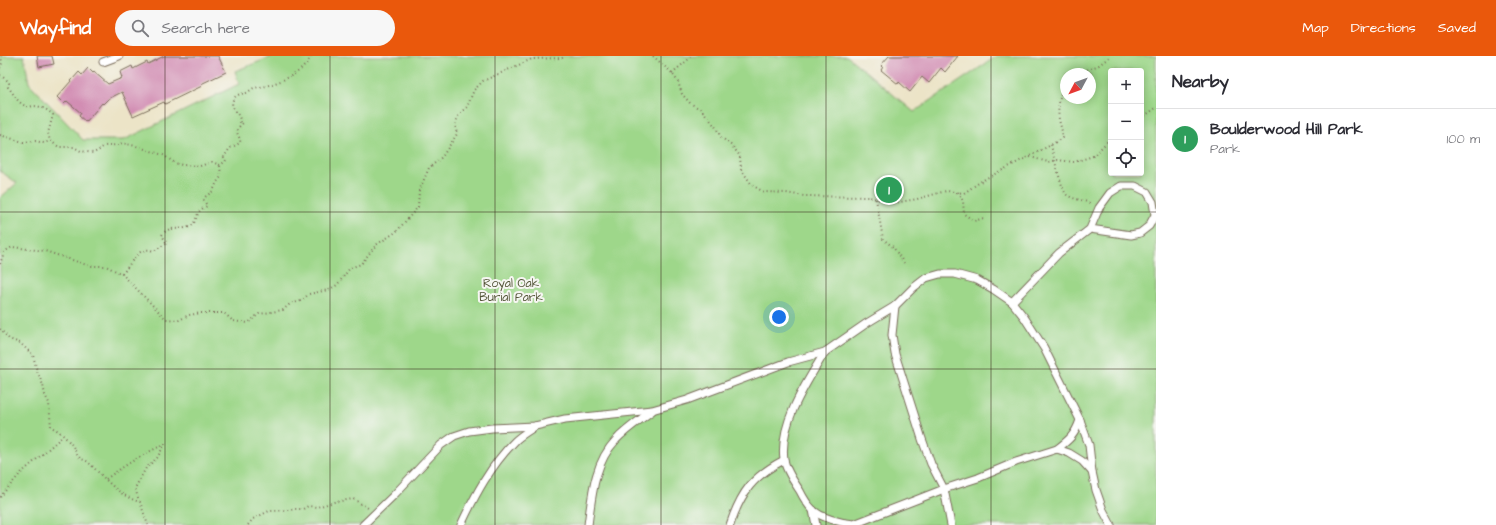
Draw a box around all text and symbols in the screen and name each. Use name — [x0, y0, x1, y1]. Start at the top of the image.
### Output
search box — [115, 10, 395, 46]
text: Wayfind — [20, 15, 91, 42]
icon: search — [129, 17, 151, 39]
text: Search here — [161, 18, 250, 39]
text: Map — [1302, 18, 1329, 38]
text: Directions — [1351, 18, 1416, 38]
text: Saved — [1438, 18, 1476, 38]
north arrow — [1060, 68, 1096, 104]
map controls — [1108, 68, 1144, 176]
button: + — [1108, 68, 1144, 104]
text: Nearby — [1172, 70, 1229, 94]
button: − — [1108, 104, 1144, 140]
text: Boulderwood Hill Park — [1210, 119, 1363, 140]
text: 1 — [1184, 130, 1186, 148]
text: 100 m — [1447, 130, 1480, 148]
button: locate — [1108, 140, 1144, 176]
text: Park — [1210, 140, 1240, 158]
pin: 1 — [876, 175, 902, 205]
park label: Royal Oak Burial Park — [479, 275, 543, 306]
your location — [769, 307, 789, 327]

